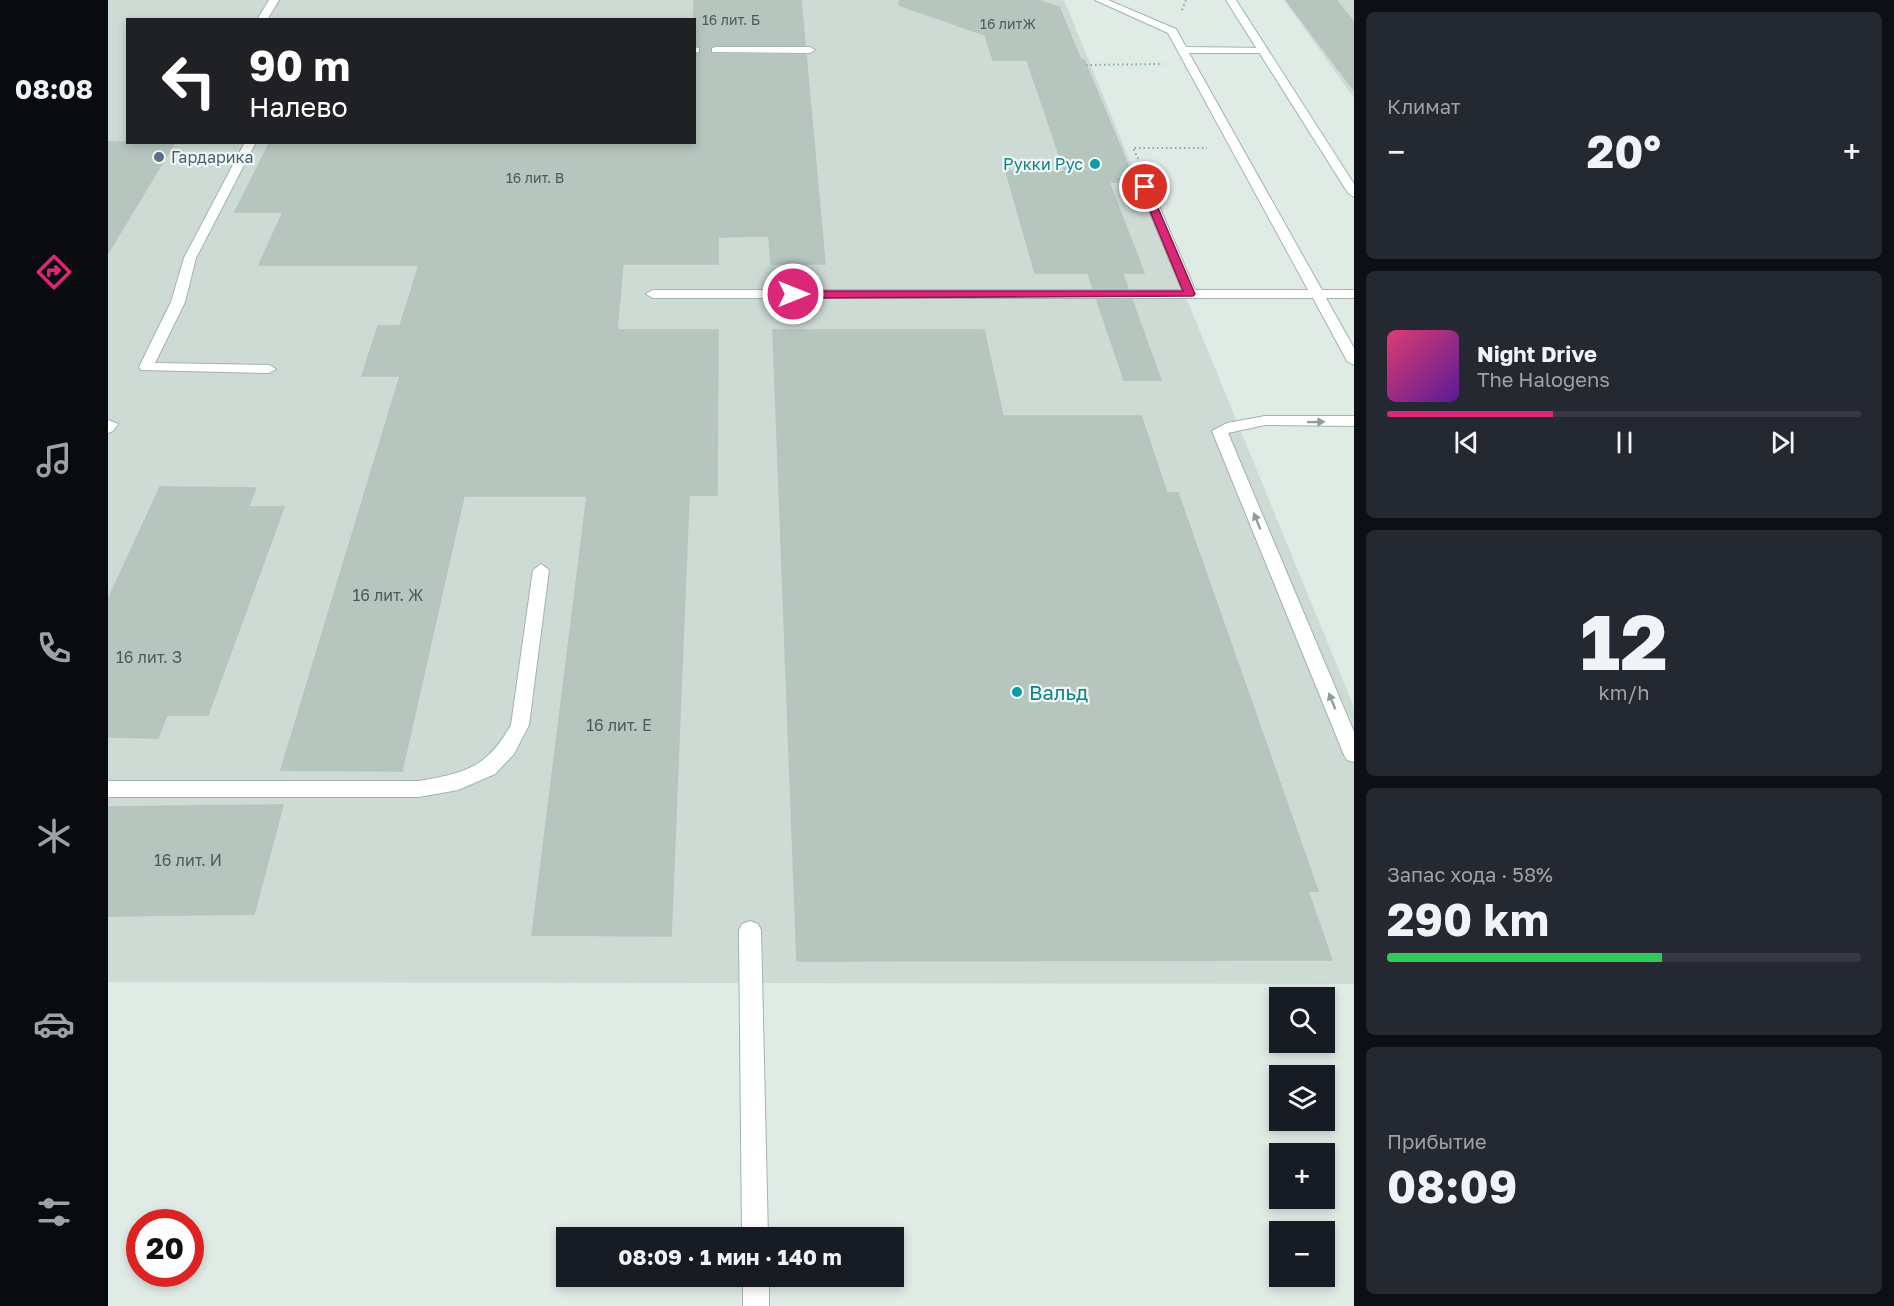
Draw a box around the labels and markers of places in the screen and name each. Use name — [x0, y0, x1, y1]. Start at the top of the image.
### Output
place label: Гардарика — [171, 147, 254, 167]
marker: Гардарика — [152, 150, 166, 164]
place label: Рукки Рус — [1003, 154, 1083, 174]
marker: Рукки Рус — [1088, 157, 1102, 171]
pin — [1119, 161, 1170, 212]
place label: Вальд — [1029, 680, 1088, 704]
marker: Вальд — [1010, 685, 1024, 699]

